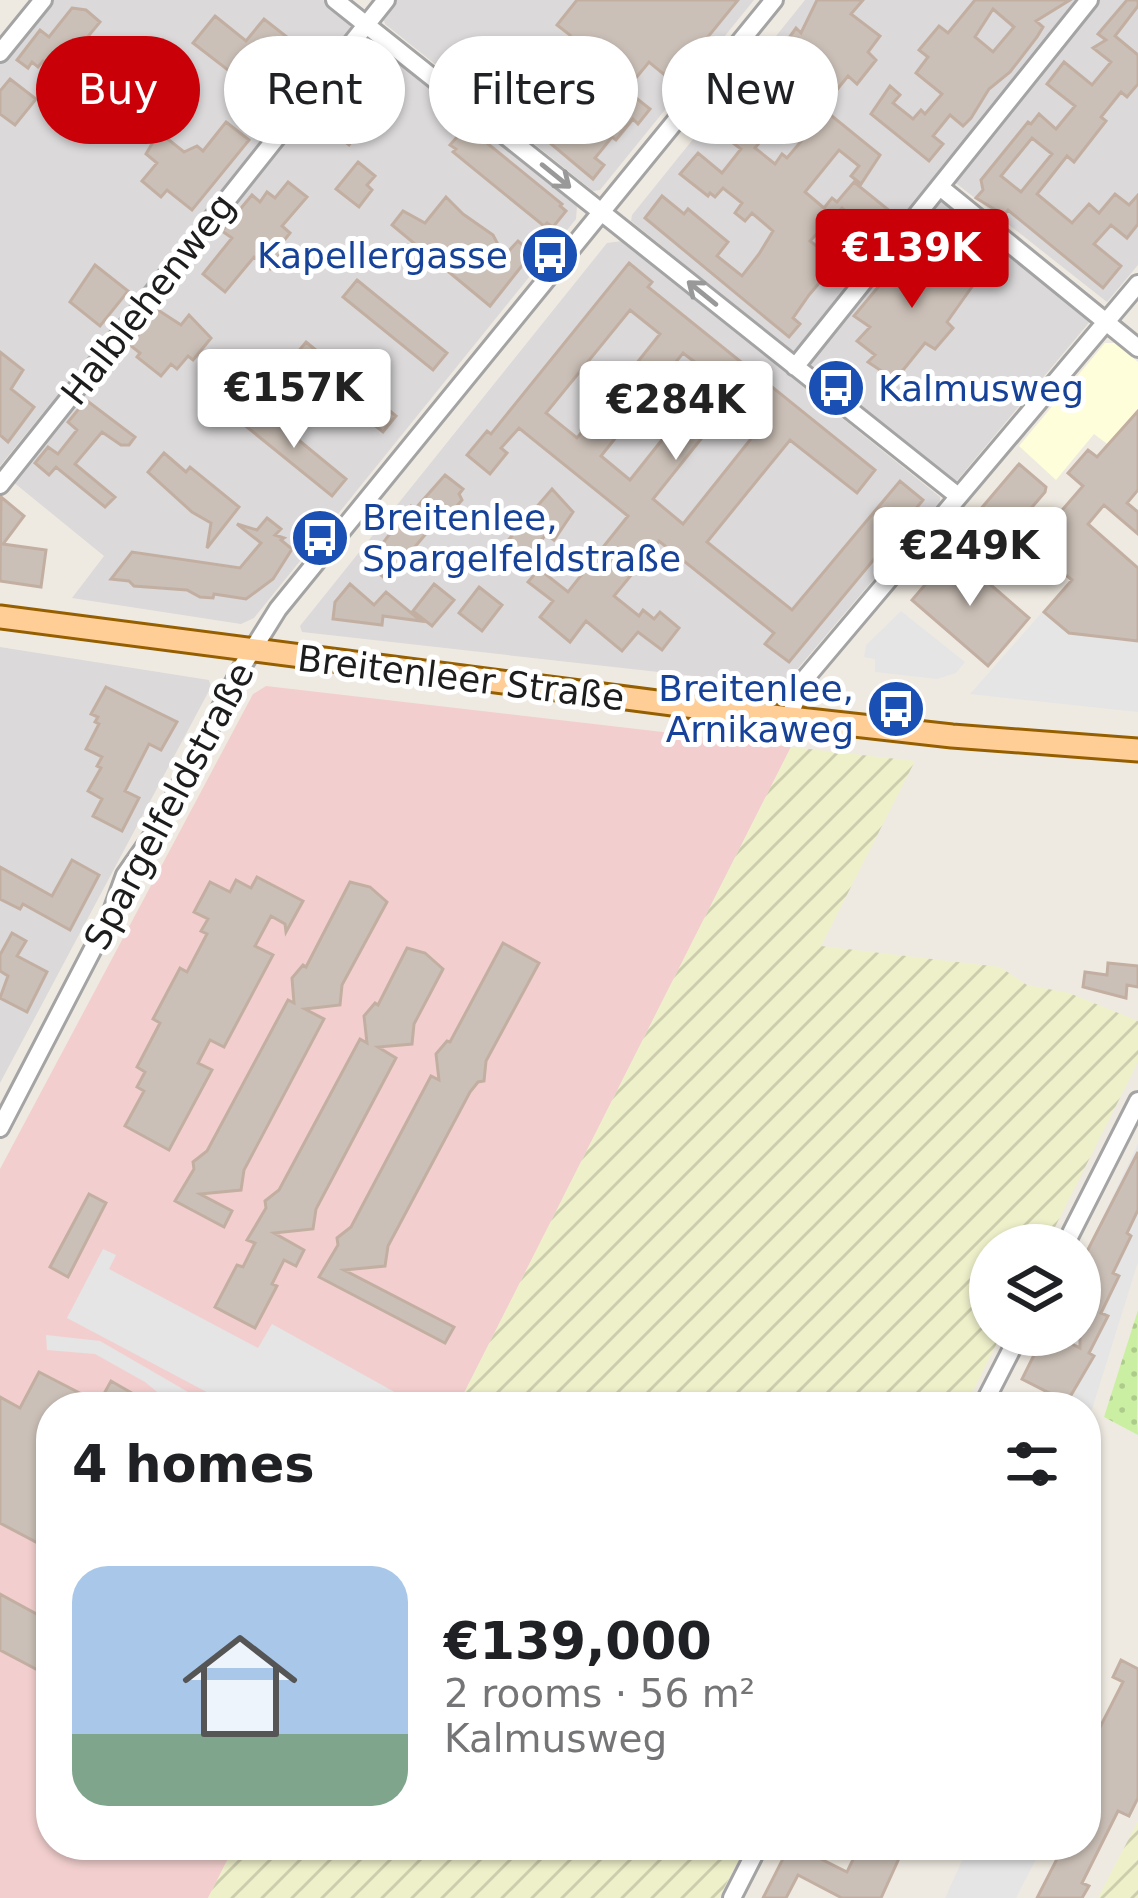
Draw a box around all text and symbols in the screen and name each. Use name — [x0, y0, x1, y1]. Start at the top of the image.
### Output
chip: Buy — [36, 36, 200, 144]
chip: Rent — [224, 36, 405, 144]
chip: Filters — [429, 36, 638, 144]
chip: New — [662, 36, 838, 144]
one-way arrow — [540, 162, 572, 189]
street label: Halblehenweg — [53, 185, 243, 413]
pin: €139K — [828, 209, 996, 311]
bus stop icon: Kapellergasse — [519, 224, 581, 286]
text: €139K — [843, 225, 981, 270]
place label: Kapellergasse — [257, 235, 508, 276]
one-way arrow — [686, 280, 718, 307]
pin: €157K — [210, 349, 378, 451]
bus stop icon: Kalmusweg — [805, 357, 867, 419]
pin: €284K — [592, 361, 760, 463]
text: €157K — [225, 365, 363, 410]
place label: Kalmusweg — [878, 368, 1084, 409]
text: €284K — [607, 377, 745, 422]
place label: Breitenlee, Spargelfeldstraße — [362, 497, 681, 579]
bus stop icon: Breitenlee, Spargelfeldstraße — [289, 507, 351, 569]
pin: €249K — [886, 507, 1054, 609]
text: €249K — [901, 523, 1039, 568]
street label: Breitenleer Straße — [295, 638, 627, 718]
street label: Spargelfeldstraße — [76, 655, 262, 957]
place label: Breitenlee, Arnikaweg — [658, 668, 854, 750]
bus stop icon: Breitenlee, Arnikaweg — [865, 678, 927, 740]
map controls — [969, 1224, 1101, 1356]
button: layers — [969, 1224, 1101, 1356]
icon: filters — [999, 1431, 1065, 1497]
text: 4 homes — [72, 1435, 315, 1494]
text: €139,000 — [444, 1612, 712, 1671]
icon: home — [168, 1614, 312, 1758]
text: 2 rooms · 56 m² — [444, 1671, 755, 1716]
text: Kalmusweg — [444, 1716, 667, 1761]

